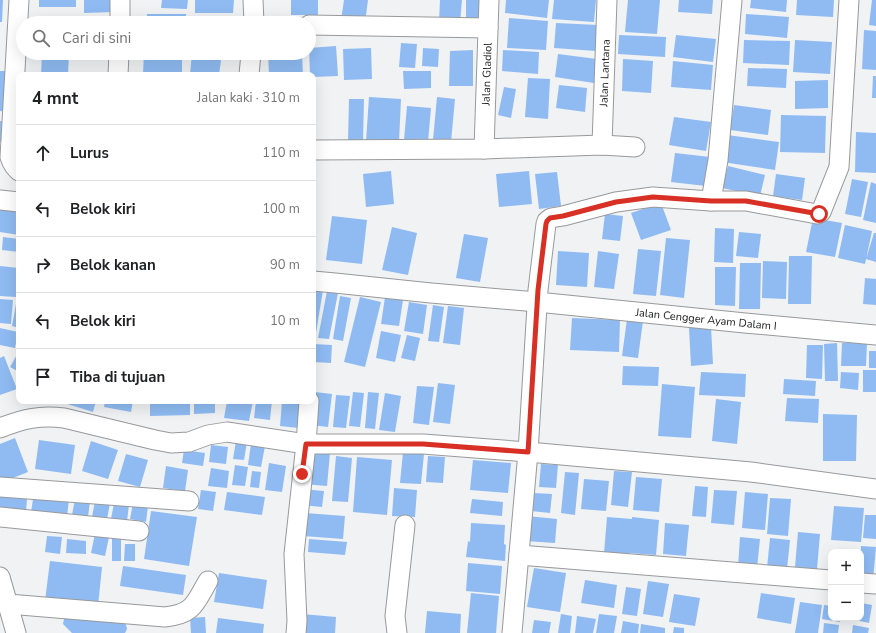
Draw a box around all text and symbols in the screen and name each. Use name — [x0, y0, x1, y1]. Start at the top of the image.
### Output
search box — [16, 16, 316, 60]
icon: search — [30, 27, 52, 49]
text: Cari di sini — [62, 28, 131, 48]
street label: Jalan Lantana — [596, 39, 614, 108]
street label: Jalan Gladiol — [478, 42, 496, 107]
text: 4 mnt — [32, 87, 78, 110]
text: Jalan kaki · 310 m — [197, 89, 300, 107]
icon: ahead — [32, 142, 54, 164]
text: Lurus — [70, 143, 109, 163]
text: 110 m — [262, 144, 300, 162]
icon: left — [32, 198, 54, 220]
text: Belok kiri — [70, 199, 135, 219]
text: 100 m — [262, 200, 300, 218]
route start — [810, 205, 828, 223]
icon: right — [32, 254, 54, 276]
text: Belok kanan — [70, 255, 156, 275]
text: 90 m — [270, 256, 300, 274]
street label: Jalan Cengger Ayam Dalam I — [634, 305, 777, 334]
icon: left — [32, 310, 54, 332]
text: Belok kiri — [70, 311, 135, 331]
text: 10 m — [270, 312, 300, 330]
icon: arrive — [32, 366, 54, 388]
text: Tiba di tujuan — [70, 367, 165, 387]
route end — [293, 465, 311, 483]
map controls — [828, 549, 864, 621]
button: + — [828, 549, 864, 585]
button: − — [828, 585, 864, 621]

